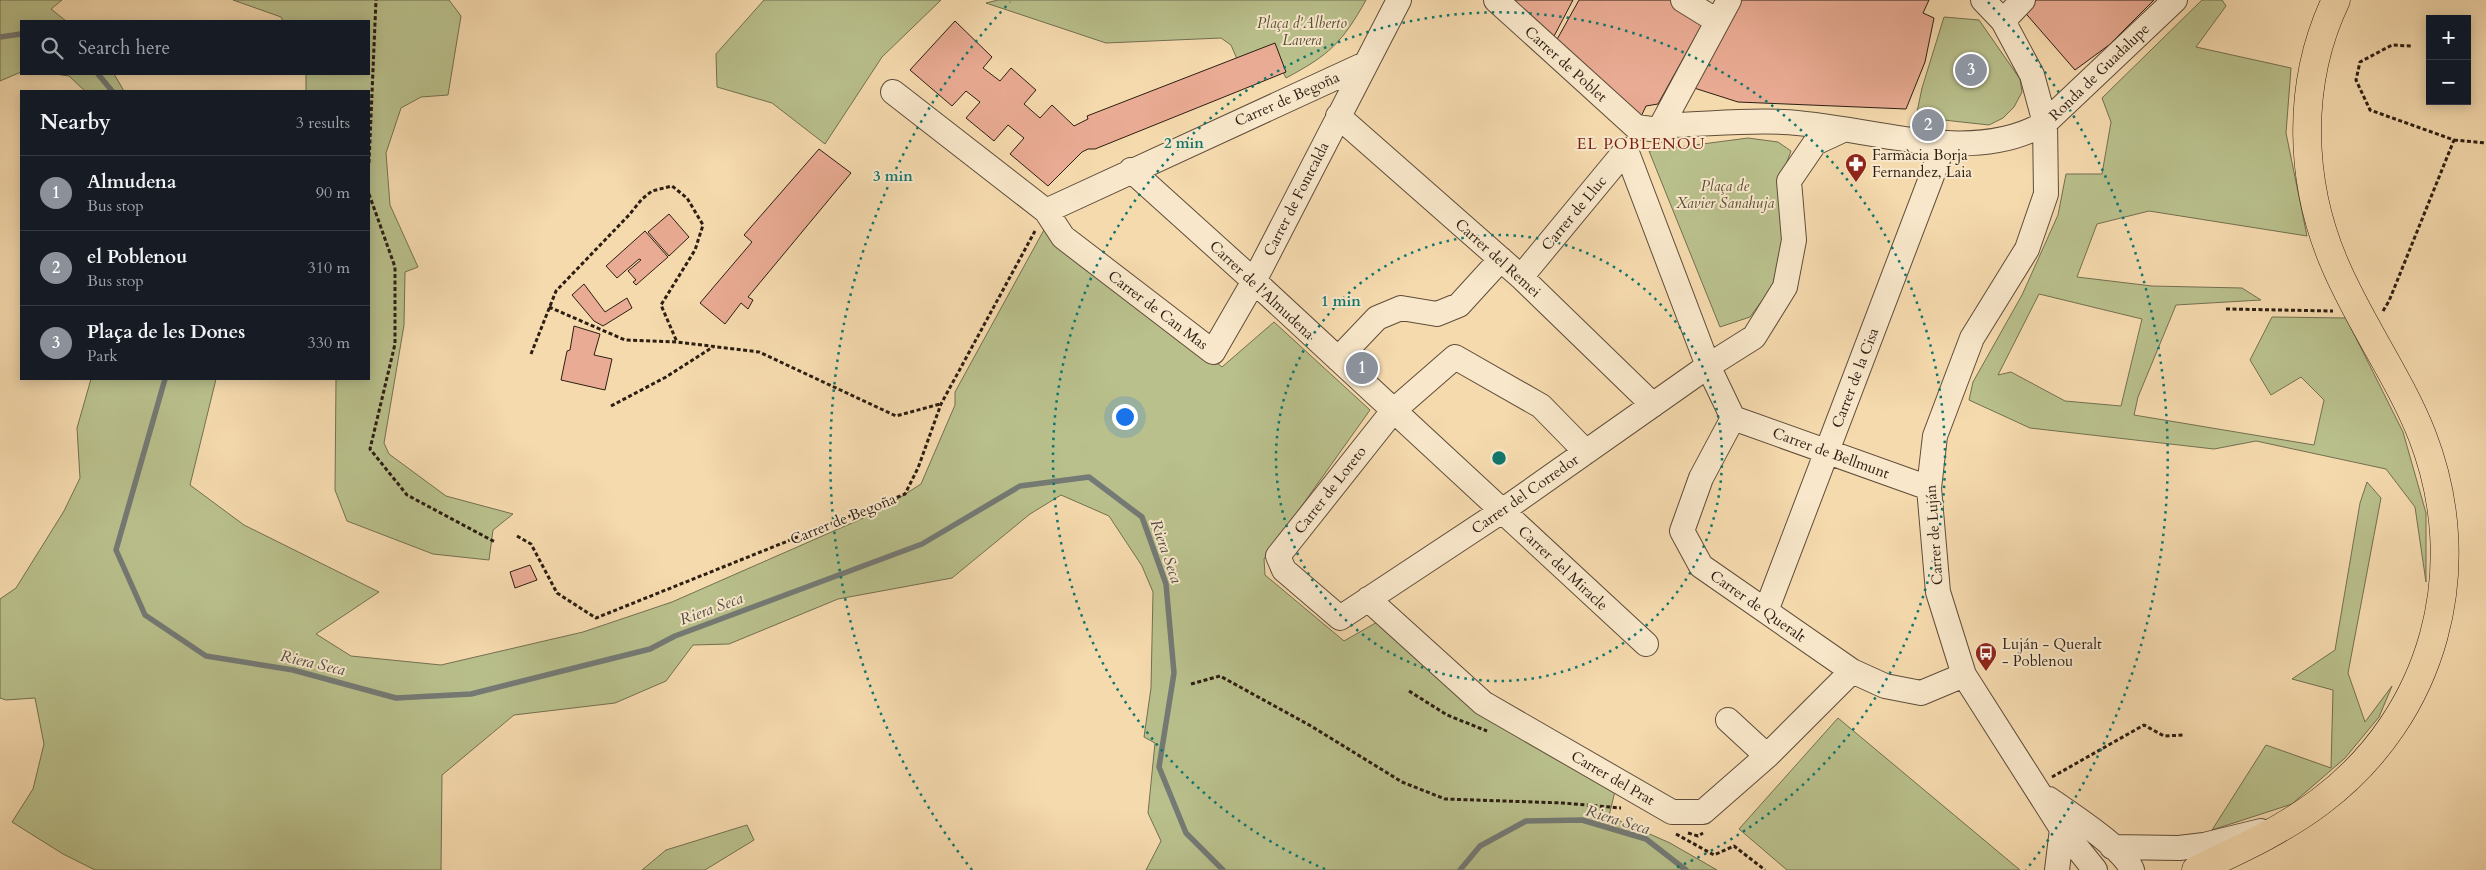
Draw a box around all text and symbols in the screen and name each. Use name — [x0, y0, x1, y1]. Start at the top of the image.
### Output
park label: Plaça d'Alberto Lavera — [1257, 13, 1347, 50]
map controls — [2426, 15, 2471, 105]
button: + — [2426, 15, 2471, 60]
street label: Ronda de Guadalupe — [2044, 19, 2154, 125]
search box — [20, 20, 370, 75]
street label: Carrer de Poblet — [1521, 22, 1612, 107]
icon: search — [38, 34, 66, 62]
text: Search here — [78, 35, 170, 61]
pin: 3 — [1955, 51, 1987, 89]
button: − — [2426, 60, 2471, 105]
street label: Carrer de Begoña — [1232, 67, 1343, 131]
pin: 2 — [1912, 106, 1944, 144]
text: Nearby — [40, 108, 111, 137]
text: 3 results — [296, 112, 350, 134]
text: 2 min — [1164, 133, 1204, 153]
district label: EL POBLENOU — [1576, 133, 1706, 155]
street label: Carrer de Fontcalda — [1259, 138, 1334, 259]
place label: Farmàcia Borja Fernandez, Laia — [1872, 145, 1972, 182]
pharmacy icon: Farmàcia Borja Fernandez, Laia — [1844, 152, 1868, 183]
text: 3 min — [873, 166, 913, 186]
text: Almudena — [87, 169, 176, 195]
street label: Carrer de Lluc — [1537, 171, 1611, 255]
park label: Plaça de Xavier Sanahuja — [1676, 176, 1774, 213]
text: 1 — [52, 182, 60, 204]
text: 90 m — [316, 182, 350, 204]
text: Bus stop — [87, 195, 144, 217]
street label: Carrer del Remei — [1451, 214, 1545, 302]
street label: Carrer de l'Almudena — [1205, 236, 1319, 344]
text: el Poblenou — [87, 244, 187, 270]
text: 2 — [52, 257, 60, 279]
text: 310 m — [308, 257, 350, 279]
street label: Carrer de Can Mas — [1104, 266, 1212, 354]
text: Bus stop — [87, 270, 144, 292]
text: 1 min — [1321, 291, 1361, 311]
text: Plaça de les Dones — [87, 319, 245, 345]
street label: Carrer de la Cisa — [1827, 325, 1883, 431]
text: 3 — [52, 332, 60, 354]
text: 330 m — [308, 332, 350, 354]
text: Park — [87, 345, 118, 367]
pin: 1 — [1346, 349, 1378, 387]
your location — [1112, 404, 1138, 430]
street label: Carrer de Bellmunt — [1770, 423, 1892, 483]
street label: Carrer de Loreto — [1289, 442, 1371, 538]
street label: Carrer del Corredor — [1467, 449, 1583, 539]
centre of rings — [1490, 449, 1508, 467]
street label: Carrer de Luján — [1920, 484, 1947, 586]
street label: Carrer de Begoña — [787, 488, 899, 549]
water label: Riera Seca — [1145, 517, 1187, 586]
street label: Carrer del Miracle — [1514, 521, 1612, 615]
street label: Carrer de Queralt — [1706, 566, 1810, 647]
water label: Riera Seca — [677, 587, 746, 631]
place label: Luján - Queralt - Poblenou — [2002, 634, 2102, 671]
bus stop icon: Luján - Queralt - Poblenou — [1974, 641, 1998, 672]
water label: Riera Seca — [278, 645, 347, 681]
street label: Carrer del Prat — [1568, 746, 1659, 810]
water label: Riera Seca — [1583, 800, 1652, 840]

